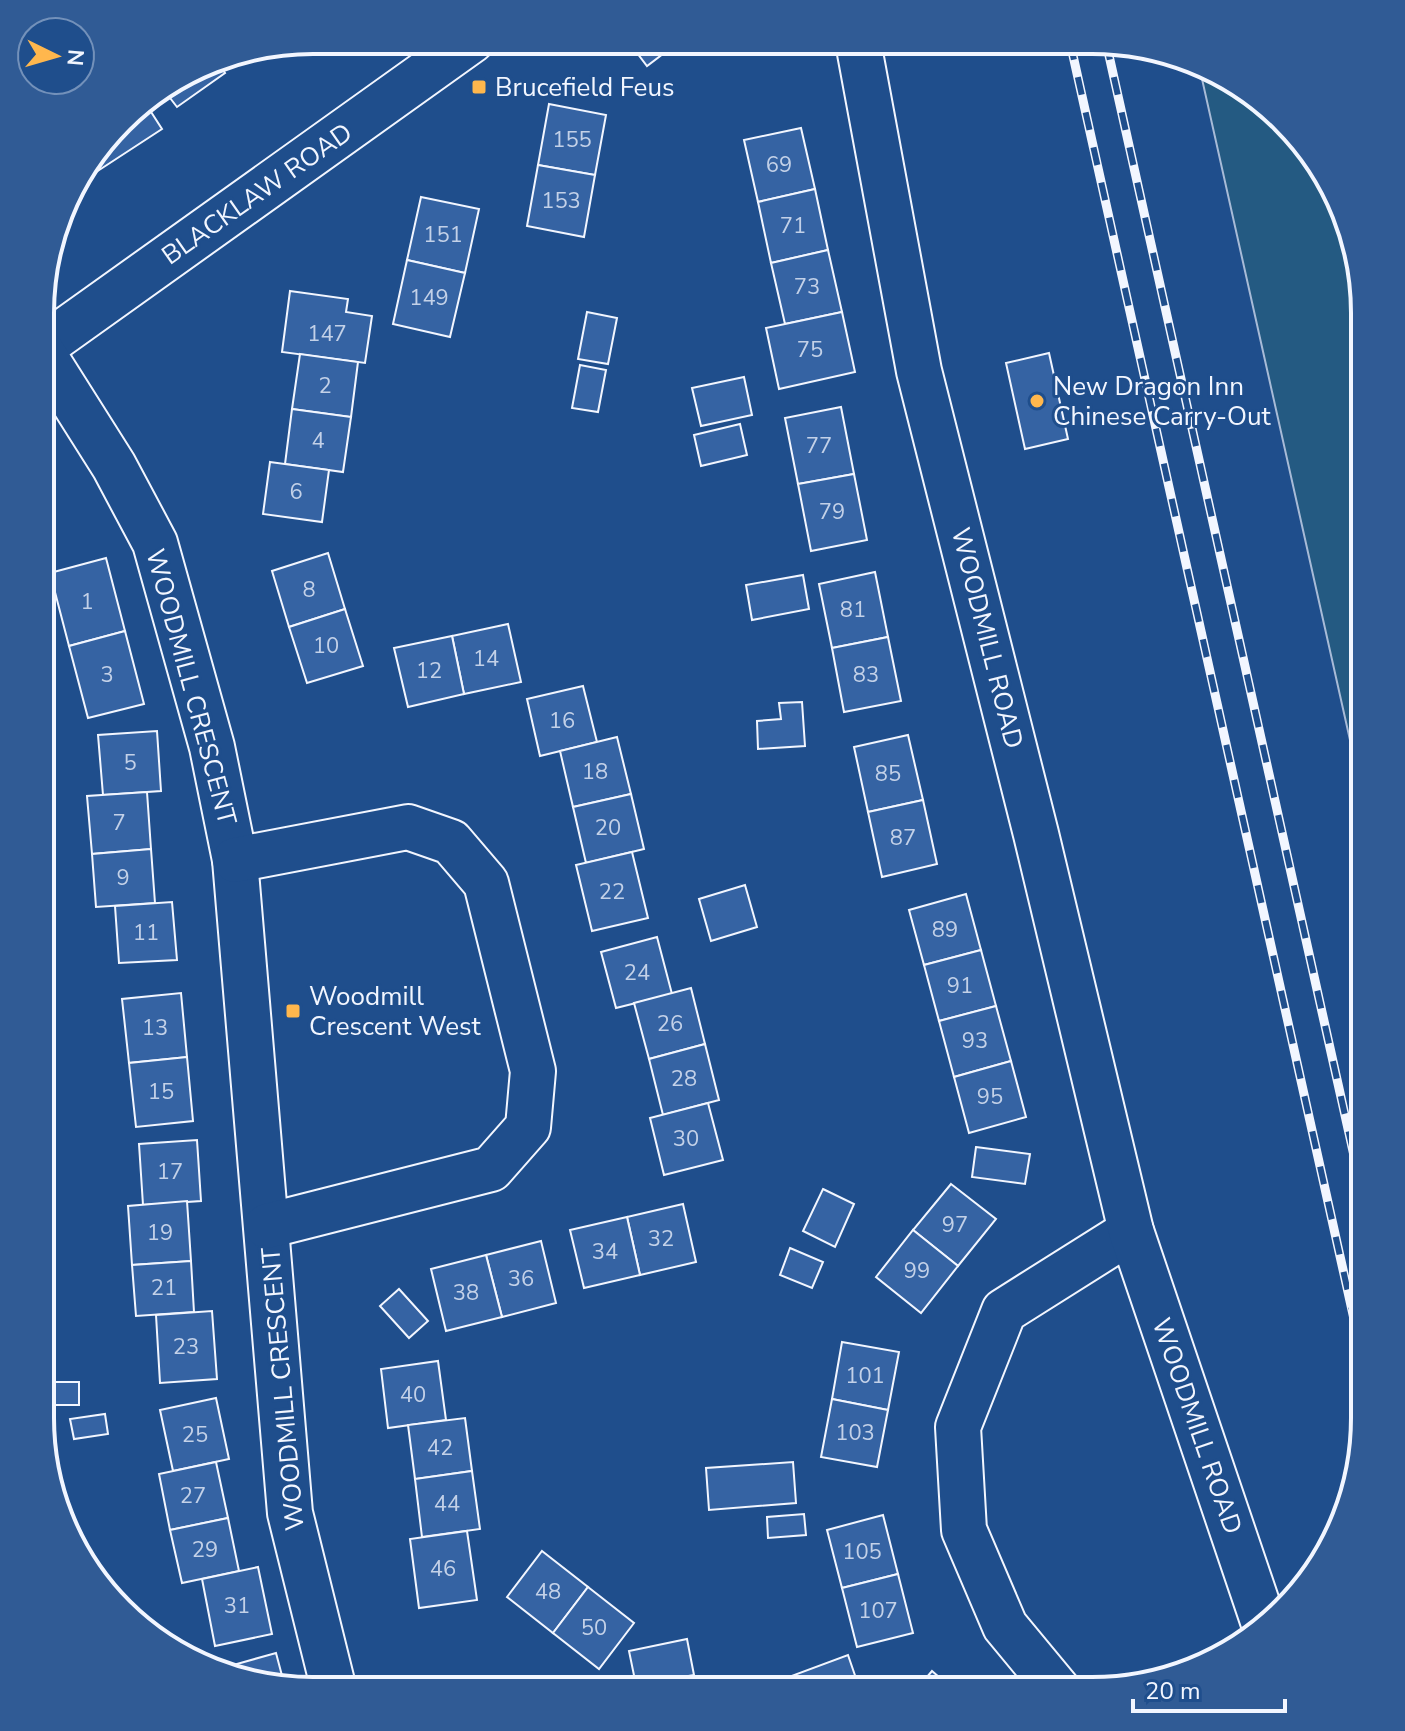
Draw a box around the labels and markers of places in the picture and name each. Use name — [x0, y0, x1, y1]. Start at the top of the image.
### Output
place label: Brucefield Feus — [495, 70, 675, 105]
marker: Brucefield Feus — [470, 78, 488, 96]
place label: New Dragon Inn Chinese Carry-Out — [1053, 369, 1272, 434]
marker: New Dragon Inn Chinese Carry-Out — [1028, 392, 1046, 410]
place label: Woodmill Crescent West — [309, 979, 481, 1044]
marker: Woodmill Crescent West — [284, 1002, 302, 1020]

